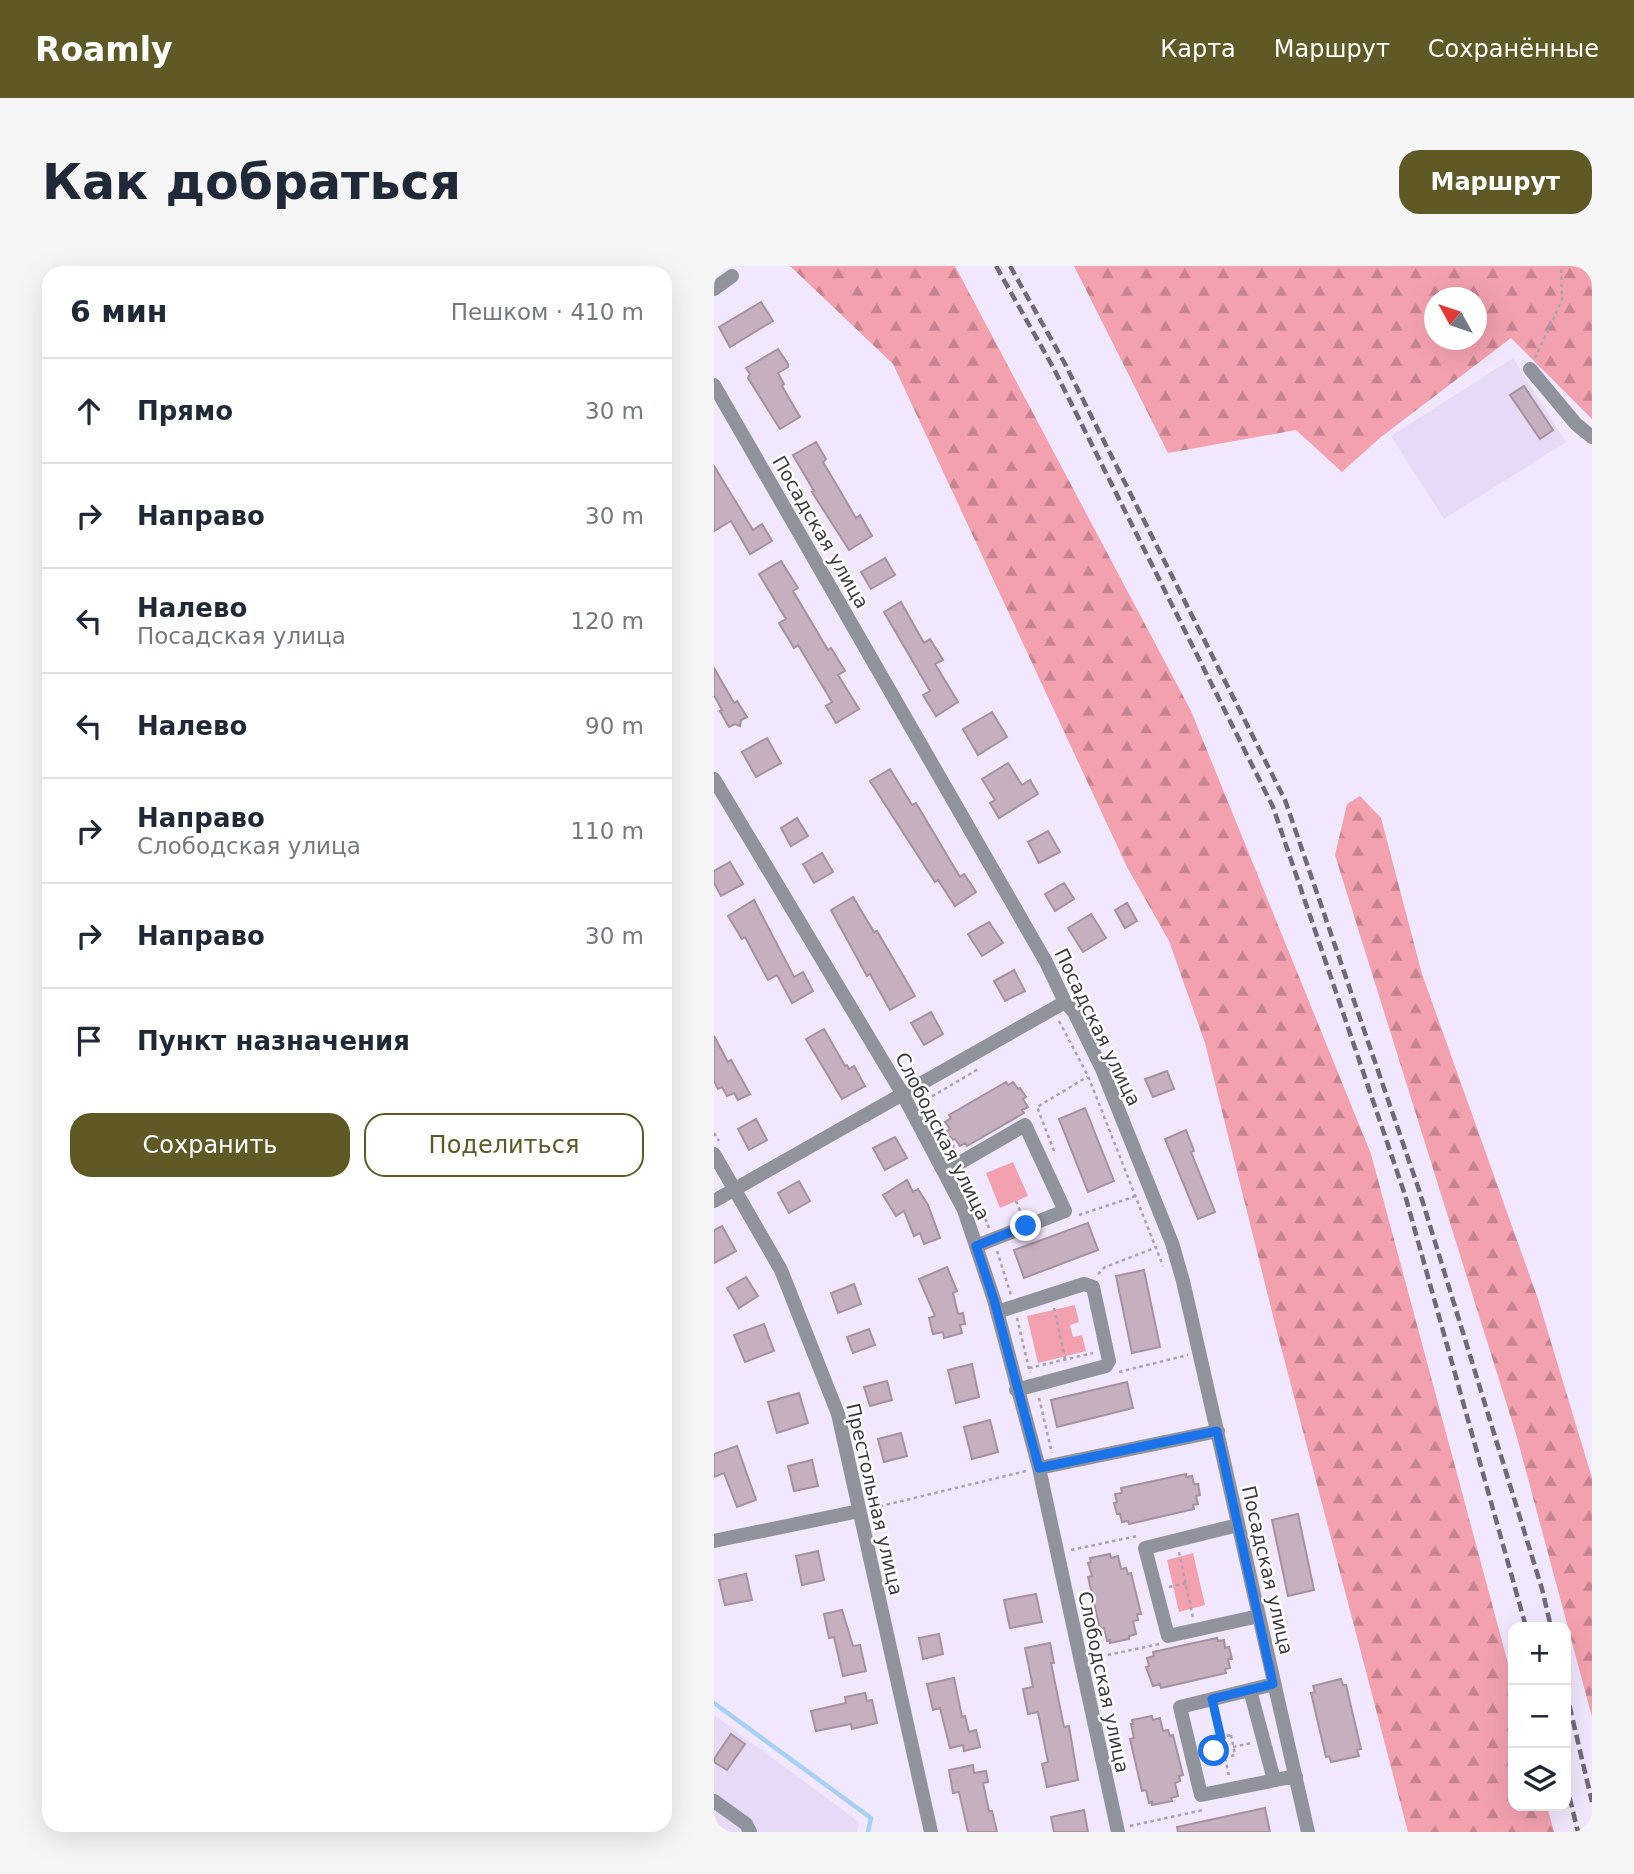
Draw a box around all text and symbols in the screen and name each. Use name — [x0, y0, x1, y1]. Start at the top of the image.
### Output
text: Roamly — [35, 30, 173, 69]
text: Карта — [1160, 35, 1236, 63]
text: Маршрут — [1274, 35, 1390, 63]
text: Сохранённые — [1428, 35, 1599, 63]
button: Маршрут — [1399, 150, 1592, 214]
text: Как добраться — [42, 154, 461, 211]
north arrow — [1424, 287, 1487, 350]
text: 6 мин — [70, 294, 168, 329]
text: Пешком · 410 m — [451, 299, 644, 325]
icon: ahead — [70, 392, 108, 430]
text: Прямо — [137, 396, 233, 426]
text: 30 m — [585, 398, 644, 424]
street label: Посадская улица — [768, 452, 874, 612]
icon: right — [70, 497, 108, 535]
text: Направо — [137, 501, 265, 531]
text: 30 m — [585, 503, 644, 529]
text: Налево — [137, 593, 247, 623]
icon: left — [70, 602, 108, 640]
text: 120 m — [570, 608, 644, 634]
text: Посадская улица — [137, 623, 346, 649]
icon: left — [70, 707, 108, 745]
text: Налево — [137, 711, 247, 741]
text: 90 m — [585, 713, 644, 739]
text: Направо — [137, 803, 265, 833]
icon: right — [70, 812, 108, 850]
text: 110 m — [570, 818, 644, 844]
text: Слободская улица — [137, 833, 361, 859]
icon: right — [70, 917, 108, 955]
text: Направо — [137, 921, 265, 951]
text: 30 m — [585, 923, 644, 949]
street label: Посадская улица — [1050, 945, 1146, 1109]
icon: arrive — [70, 1022, 108, 1060]
text: Пункт назначения — [137, 1026, 410, 1056]
street label: Слободская улица — [891, 1049, 995, 1223]
button: Сохранить — [70, 1113, 350, 1177]
button: Поделиться — [364, 1113, 644, 1177]
route end — [1010, 1210, 1041, 1241]
street label: Престольная улица — [842, 1401, 908, 1597]
street label: Посадская улица — [1238, 1483, 1298, 1657]
street label: Слободская улица — [1074, 1589, 1134, 1775]
map controls — [1508, 1622, 1571, 1811]
button: + — [1508, 1622, 1571, 1685]
button: − — [1508, 1685, 1571, 1748]
route start — [1198, 1735, 1229, 1766]
button: layers — [1508, 1748, 1571, 1811]

